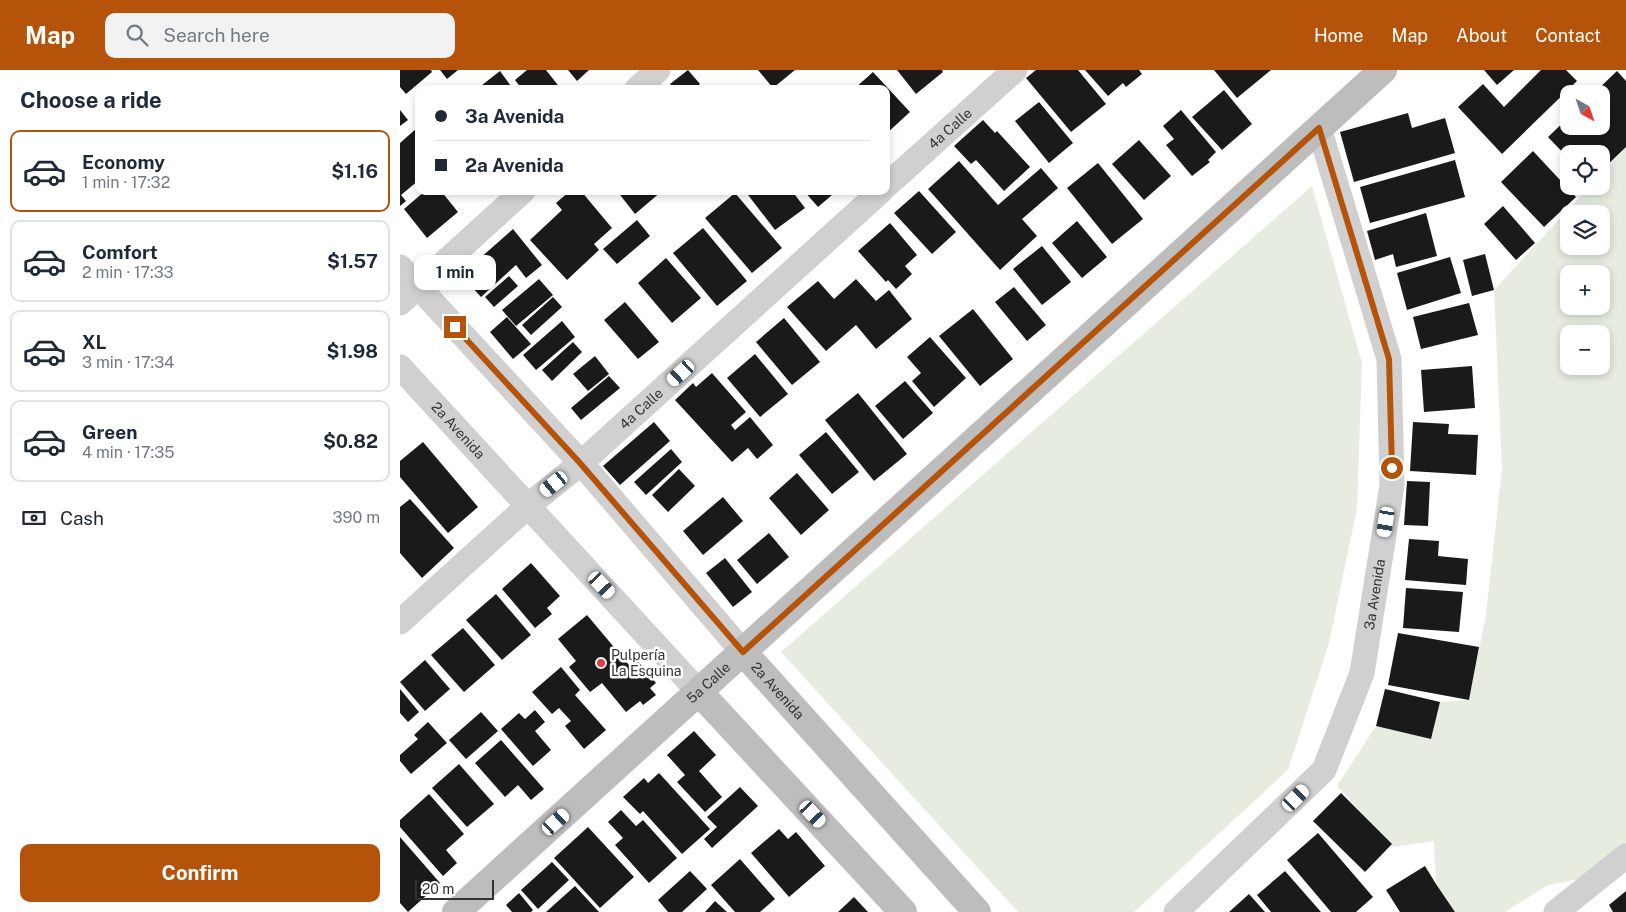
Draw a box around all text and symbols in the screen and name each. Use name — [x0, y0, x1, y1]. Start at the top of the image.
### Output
search box — [105, 13, 455, 58]
text: Map — [25, 21, 75, 49]
icon: search — [123, 21, 151, 49]
text: Search here — [163, 24, 270, 46]
text: Home — [1314, 25, 1364, 46]
text: Map — [1392, 25, 1428, 46]
text: About — [1456, 25, 1507, 46]
text: Contact — [1535, 25, 1601, 46]
north arrow — [1560, 85, 1610, 135]
map controls — [1560, 85, 1610, 375]
text: Choose a ride — [20, 87, 162, 113]
text: 3a Avenida — [465, 105, 564, 127]
street label: 4a Calle — [925, 105, 975, 152]
button: locate — [1560, 145, 1610, 195]
icon: car — [22, 149, 67, 194]
text: Economy — [82, 151, 165, 173]
text: 2a Avenida — [465, 154, 564, 176]
text: $1.16 — [331, 160, 378, 182]
text: 1 min · 17:32 — [82, 173, 170, 192]
button: layers — [1560, 205, 1610, 255]
icon: car — [22, 239, 67, 284]
text: Comfort — [82, 241, 158, 263]
text: $1.57 — [327, 250, 378, 272]
callout: 1 min — [414, 254, 496, 290]
text: 2 min · 17:33 — [82, 263, 174, 282]
text: 1 min — [436, 263, 474, 282]
button: + — [1560, 265, 1610, 315]
route end — [444, 316, 466, 338]
button: − — [1560, 325, 1610, 375]
icon: car — [22, 329, 67, 374]
text: XL — [82, 331, 107, 353]
text: $1.98 — [327, 340, 378, 362]
text: 3 min · 17:34 — [82, 353, 174, 372]
car — [664, 357, 697, 389]
street label: 4a Calle — [616, 385, 666, 432]
street label: 2a Avenida — [428, 399, 488, 462]
icon: car — [22, 419, 67, 464]
text: Green — [82, 421, 137, 443]
text: $0.82 — [323, 430, 378, 452]
text: 4 min · 17:35 — [82, 443, 174, 462]
route start — [1381, 457, 1403, 479]
car — [537, 469, 570, 499]
icon: cash — [20, 504, 48, 532]
car — [1376, 506, 1395, 538]
text: Cash — [60, 507, 104, 529]
text: 390 m — [333, 508, 380, 527]
street label: 3a Avenida — [1361, 558, 1388, 631]
car — [586, 569, 617, 601]
place label: Pulpería La Esquina — [611, 647, 682, 679]
marker: Pulpería La Esquina — [595, 657, 607, 669]
street label: 5a Calle — [683, 659, 734, 707]
street label: 2a Avenida — [748, 659, 808, 722]
car — [1280, 782, 1311, 814]
car — [797, 798, 828, 830]
car — [539, 806, 572, 838]
button: Confirm — [20, 844, 380, 902]
scale bar — [415, 877, 494, 900]
text: 20 m — [422, 881, 454, 897]

